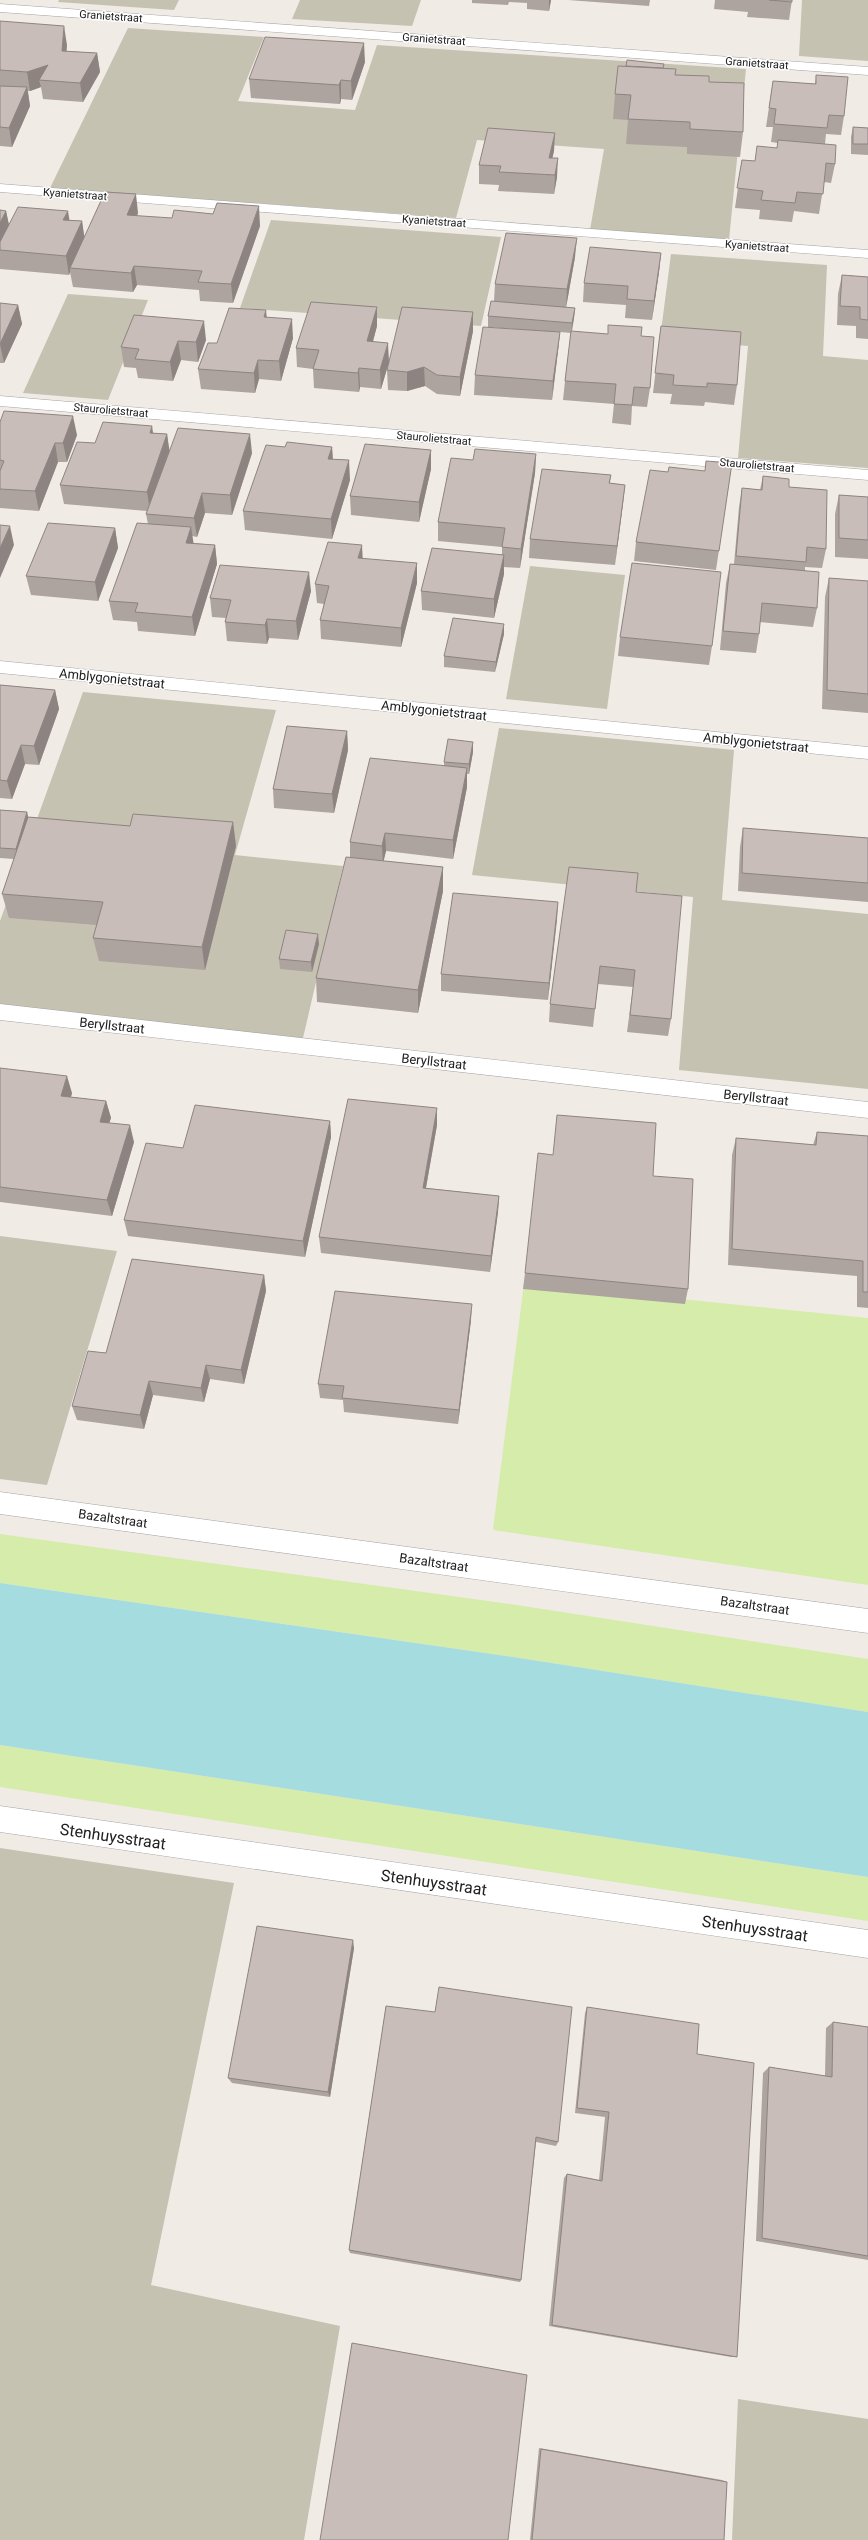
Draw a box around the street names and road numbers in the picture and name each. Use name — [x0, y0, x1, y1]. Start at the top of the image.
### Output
street label: Granietstraat — [79, 8, 143, 25]
street label: Granietstraat — [402, 31, 466, 48]
street label: Granietstraat — [725, 55, 789, 72]
street label: Kyanietstraat — [42, 186, 108, 203]
street label: Kyanietstraat — [401, 213, 467, 230]
street label: Kyanietstraat — [724, 238, 790, 255]
street label: Staurolietstraat — [73, 401, 149, 420]
street label: Staurolietstraat — [396, 429, 472, 448]
street label: Staurolietstraat — [719, 456, 795, 475]
street label: Amblygonietstraat — [58, 665, 166, 692]
street label: Amblygonietstraat — [380, 697, 488, 724]
street label: Amblygonietstraat — [702, 729, 810, 756]
street label: Beryllstraat — [79, 1015, 145, 1036]
street label: Beryllstraat — [401, 1051, 467, 1072]
street label: Beryllstraat — [723, 1087, 789, 1108]
street label: Bazaltstraat — [77, 1506, 148, 1531]
street label: Bazaltstraat — [398, 1550, 469, 1575]
street label: Bazaltstraat — [719, 1593, 790, 1618]
street label: Stenhuysstraat — [59, 1820, 167, 1853]
street label: Stenhuysstraat — [380, 1866, 488, 1899]
street label: Stenhuysstraat — [701, 1912, 809, 1945]

